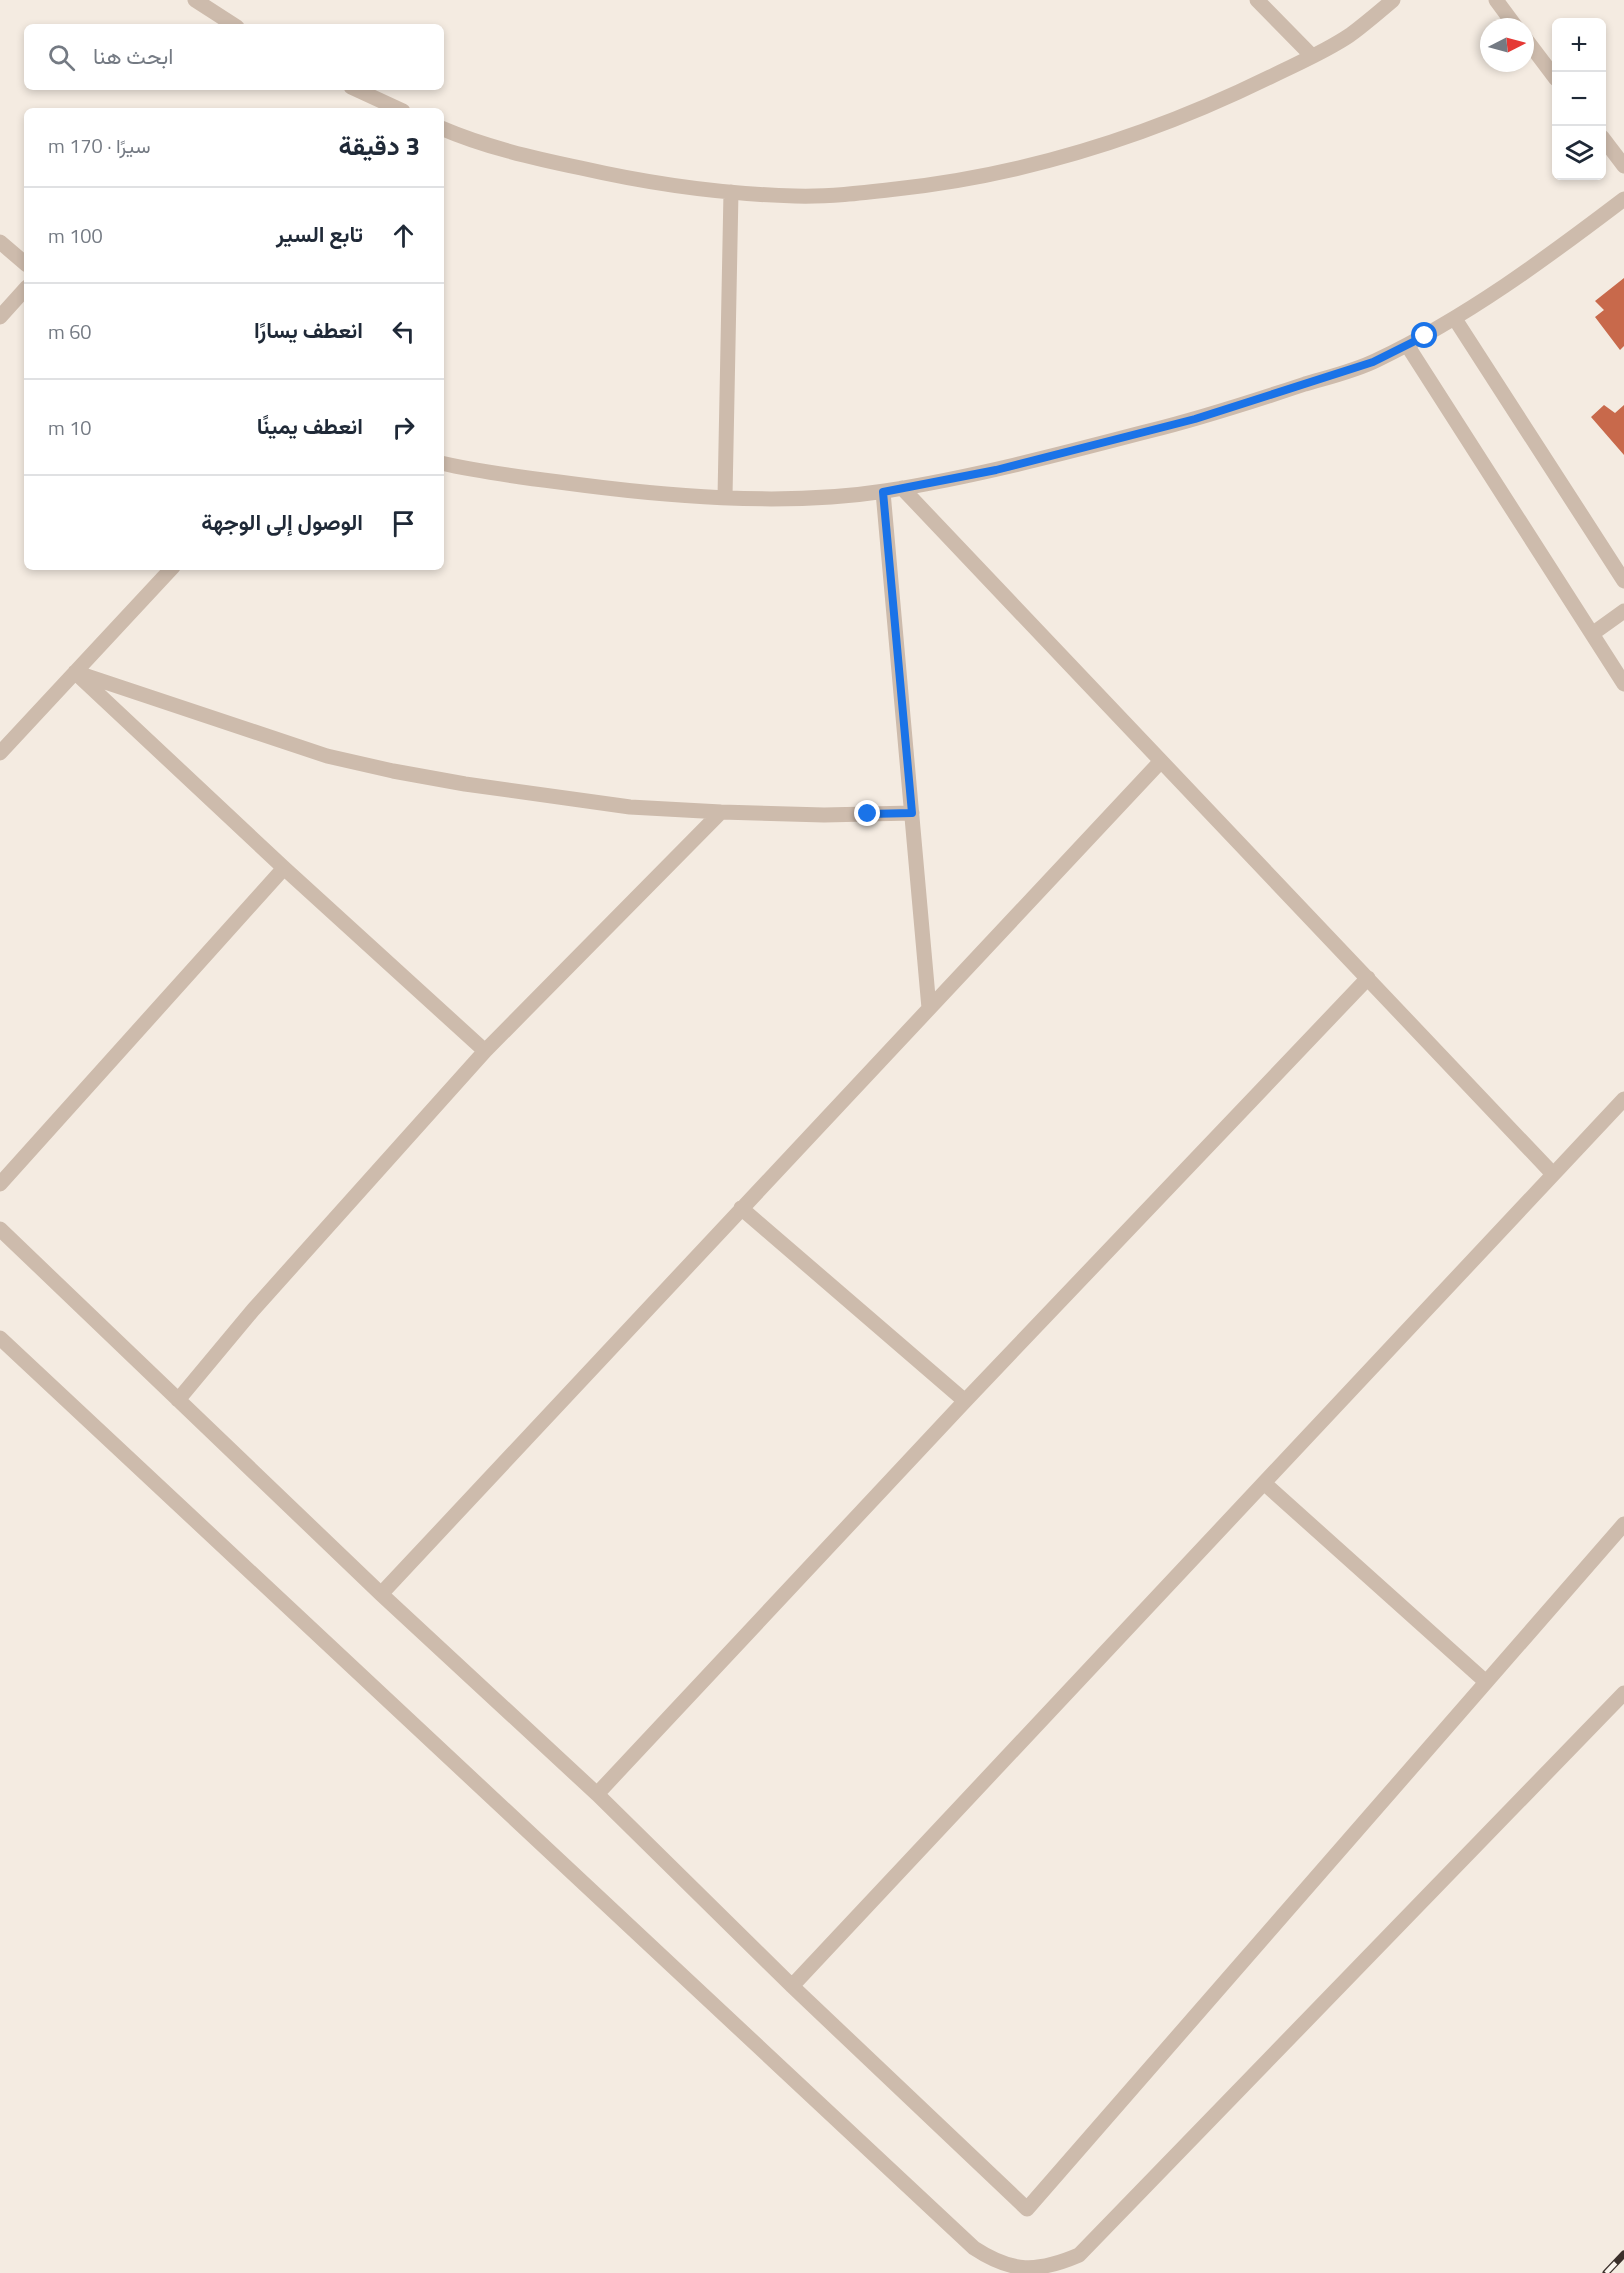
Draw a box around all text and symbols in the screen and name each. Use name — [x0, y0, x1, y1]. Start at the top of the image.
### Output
north arrow — [1480, 18, 1534, 72]
map controls — [1552, 18, 1606, 180]
button: + — [1552, 18, 1606, 72]
search box — [24, 24, 444, 90]
text: ابحث هنا — [93, 39, 173, 73]
icon: search — [45, 41, 78, 74]
button: − — [1552, 72, 1606, 126]
text: 3 دقيقة — [338, 126, 420, 165]
button: layers — [1552, 126, 1606, 180]
text: سيرًا · 170 m — [48, 130, 151, 161]
text: تابع السير — [276, 217, 363, 251]
icon: ahead — [387, 219, 420, 252]
text: 100 m — [48, 220, 103, 251]
text: انعطف يسارًا — [254, 313, 363, 347]
icon: left — [387, 315, 420, 348]
text: 60 m — [48, 316, 92, 347]
route start — [1411, 322, 1437, 348]
text: انعطف يمينًا — [257, 409, 363, 443]
icon: right — [387, 411, 420, 444]
text: 10 m — [48, 412, 92, 443]
text: الوصول إلى الوجهة — [201, 505, 363, 539]
icon: arrive — [387, 507, 420, 540]
route end — [854, 800, 880, 826]

